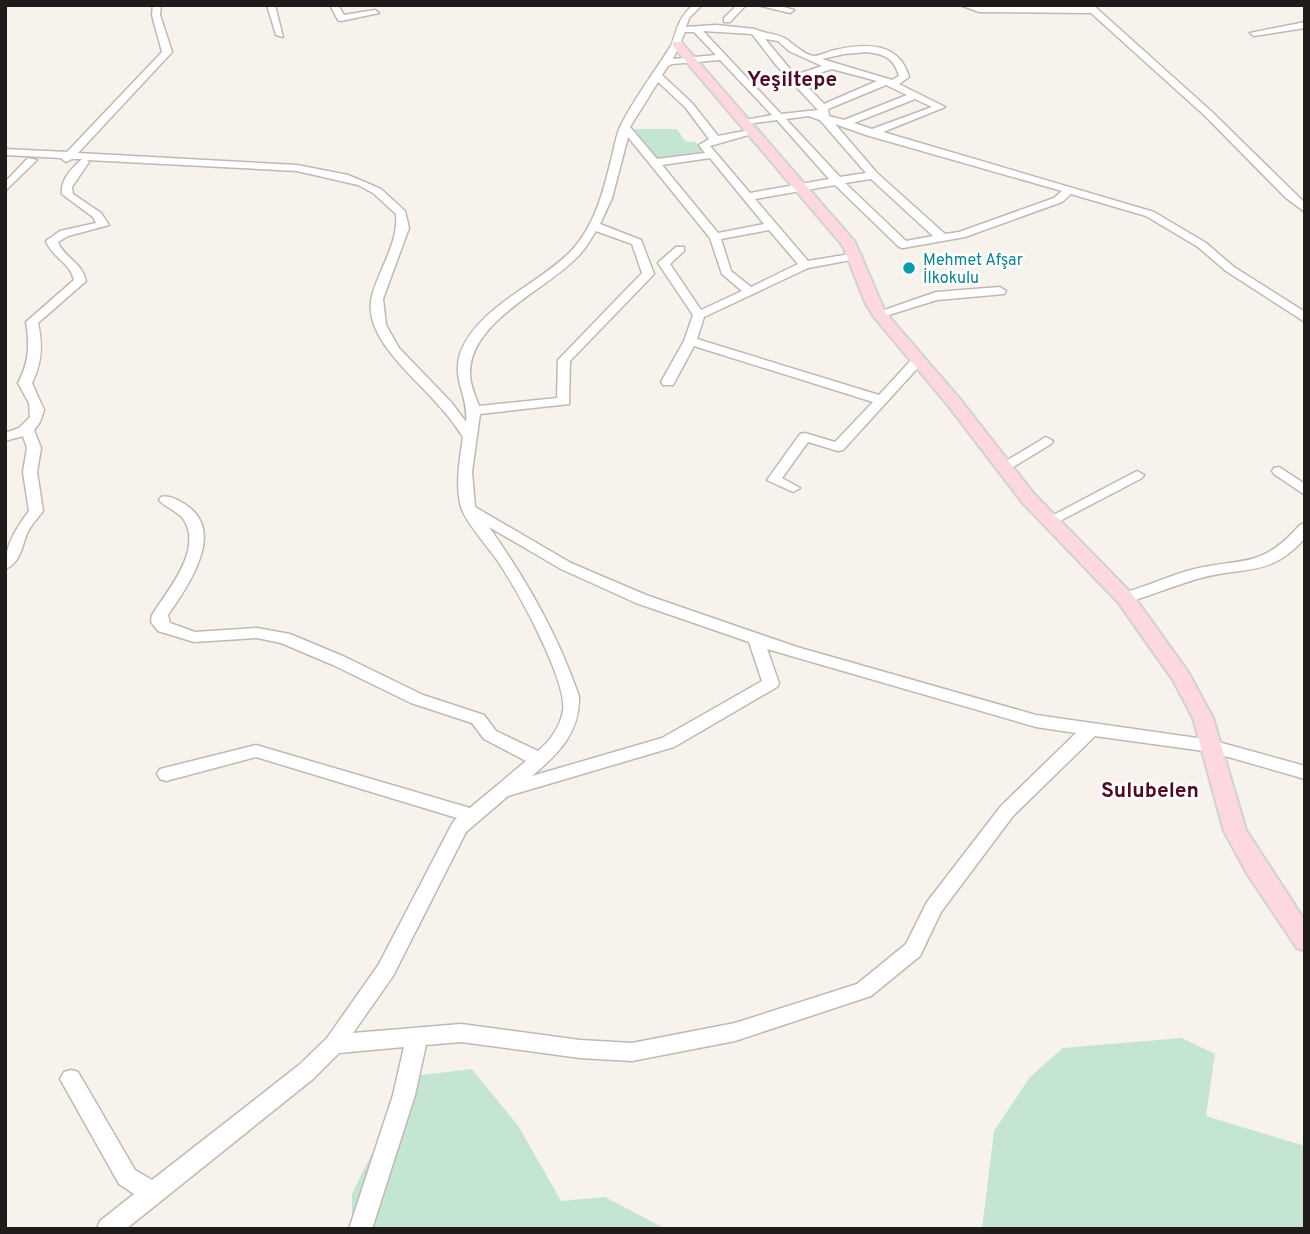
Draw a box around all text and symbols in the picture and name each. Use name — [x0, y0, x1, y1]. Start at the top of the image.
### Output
district label: Yeşiltepe — [747, 67, 837, 94]
place label: Mehmet Afşar İlkokulu — [923, 251, 1023, 289]
marker: Mehmet Afşar İlkokulu — [901, 260, 917, 276]
district label: Sulubelen — [1101, 778, 1199, 805]

